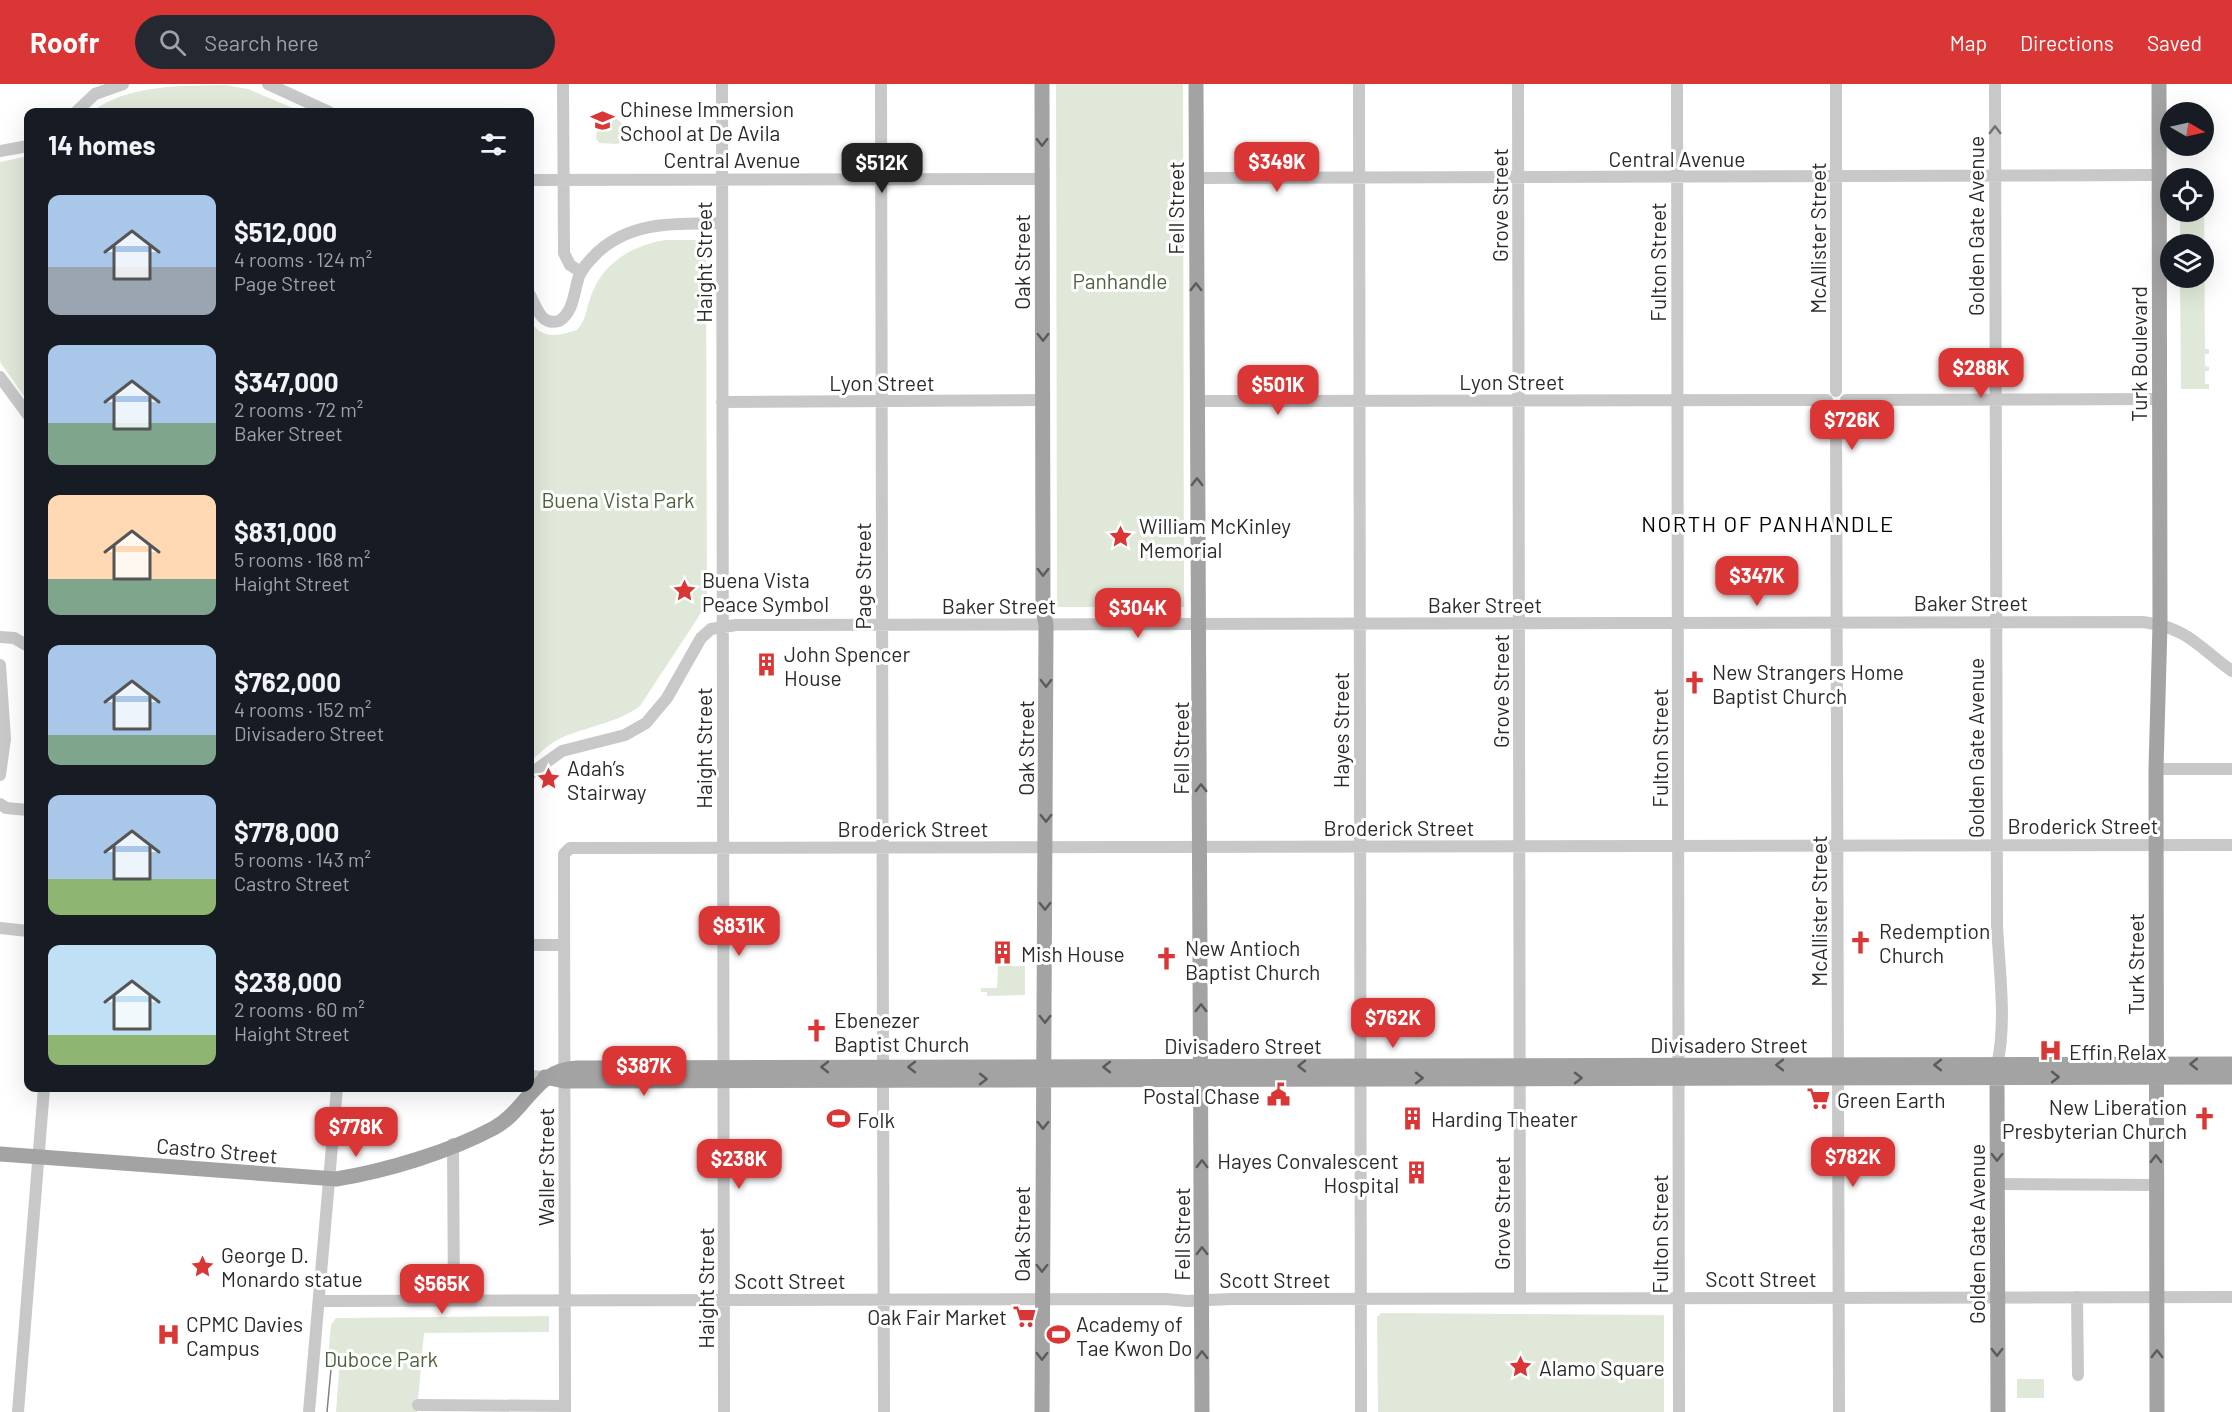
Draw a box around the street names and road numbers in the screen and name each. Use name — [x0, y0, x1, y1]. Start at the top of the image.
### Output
street label: Golden Gate Avenue — [1963, 136, 1988, 316]
street label: Central Avenue — [1609, 146, 1745, 171]
street label: Central Avenue — [664, 147, 800, 172]
street label: Grove Street — [1487, 148, 1512, 262]
street label: Fell Street — [1163, 161, 1188, 255]
street label: McAllister Street — [1805, 162, 1830, 314]
street label: Haight Street — [691, 201, 716, 323]
street label: Fulton Street — [1645, 202, 1670, 322]
street label: Oak Street — [1009, 214, 1034, 310]
street label: Turk Boulevard — [2126, 286, 2151, 422]
street label: Lyon Street — [1459, 369, 1565, 394]
street label: Lyon Street — [829, 370, 935, 395]
street label: Page Street — [850, 522, 875, 630]
street label: Baker Street — [1914, 590, 2028, 615]
street label: Baker Street — [1428, 592, 1542, 617]
street label: Baker Street — [942, 593, 1056, 618]
street label: Grove Street — [1488, 634, 1513, 748]
street label: Golden Gate Avenue — [1963, 658, 1988, 838]
street label: Hayes Street — [1328, 672, 1353, 788]
street label: Haight Street — [691, 687, 716, 809]
street label: Fulton Street — [1647, 688, 1672, 808]
street label: Oak Street — [1013, 700, 1038, 796]
street label: Fell Street — [1168, 701, 1193, 795]
street label: Broderick Street — [2008, 813, 2158, 838]
street label: Broderick Street — [1324, 815, 1474, 840]
street label: Broderick Street — [838, 816, 988, 841]
street label: McAllister Street — [1806, 835, 1831, 987]
street label: Turk Street — [2123, 913, 2148, 1015]
street label: Divisadero Street — [1650, 1032, 1808, 1057]
street label: Divisadero Street — [1164, 1033, 1322, 1058]
street label: Waller Street — [533, 1108, 558, 1226]
street label: Castro Street — [155, 1132, 279, 1168]
street label: Golden Gate Avenue — [1964, 1144, 1989, 1324]
street label: Grove Street — [1489, 1156, 1514, 1270]
street label: Fulton Street — [1647, 1174, 1672, 1294]
street label: Oak Street — [1009, 1186, 1034, 1282]
street label: Fell Street — [1169, 1187, 1194, 1281]
street label: Haight Street — [693, 1227, 718, 1349]
street label: Scott Street — [1705, 1266, 1817, 1291]
street label: Scott Street — [1219, 1267, 1331, 1292]
street label: Scott Street — [734, 1268, 846, 1293]

